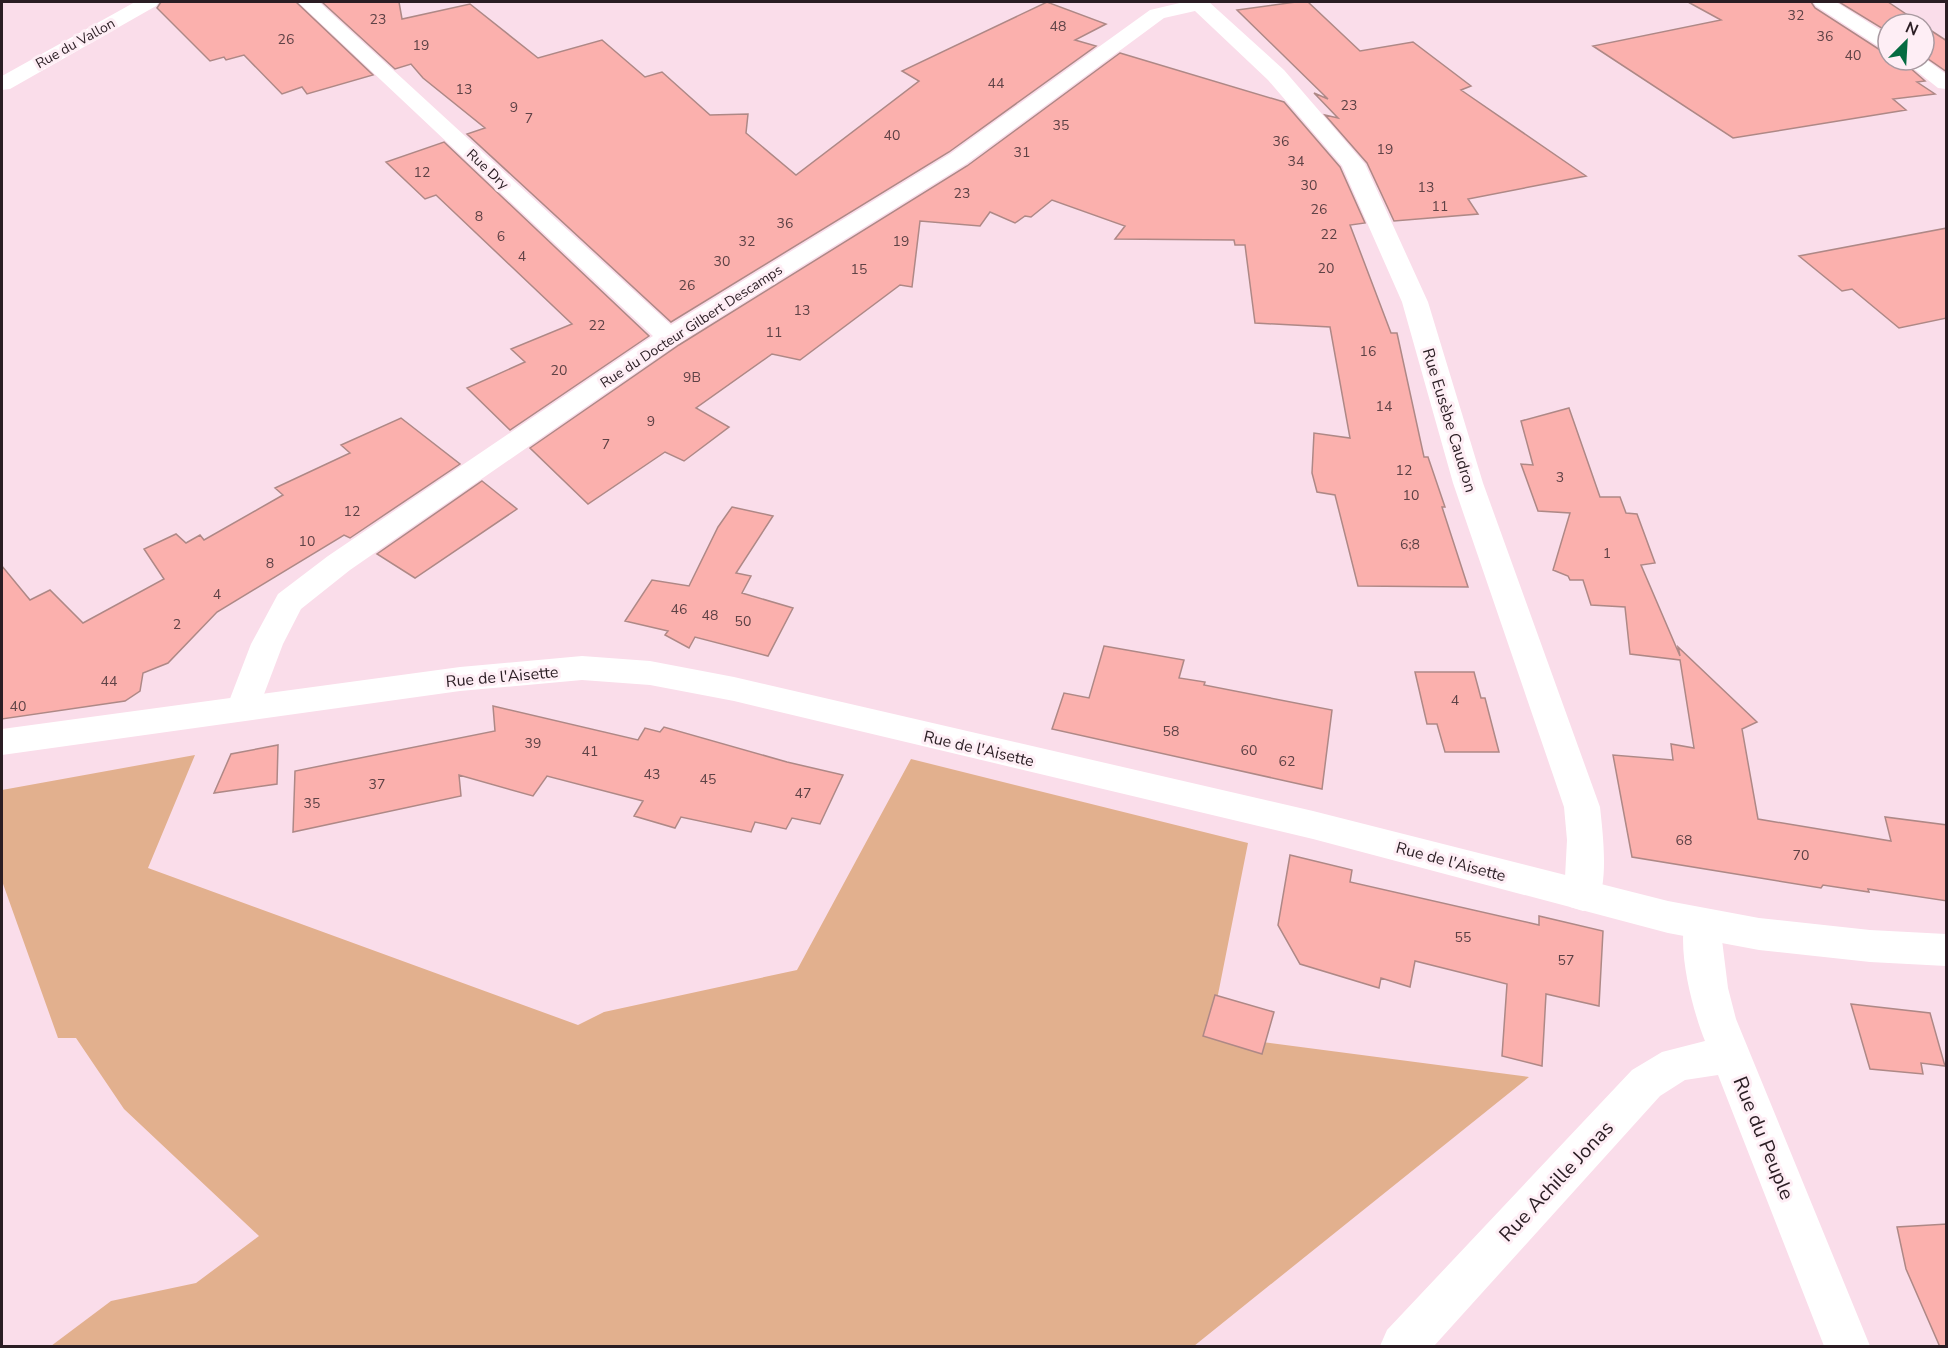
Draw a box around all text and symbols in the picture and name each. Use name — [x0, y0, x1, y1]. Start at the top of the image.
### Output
house number: 32 — [1788, 6, 1804, 25]
house number: 23 — [370, 10, 386, 29]
north arrow — [1876, 12, 1936, 72]
street label: Rue du Vallon — [32, 14, 118, 73]
house number: 48 — [1050, 17, 1066, 36]
text: N — [1902, 17, 1922, 42]
house number: 36 — [1817, 27, 1833, 46]
house number: 26 — [278, 30, 294, 49]
house number: 19 — [413, 36, 429, 55]
house number: 40 — [1845, 46, 1861, 65]
house number: 44 — [988, 74, 1004, 93]
house number: 13 — [456, 80, 472, 99]
house number: 23 — [1341, 96, 1357, 115]
house number: 9 — [510, 98, 518, 117]
house number: 7 — [525, 109, 533, 128]
house number: 35 — [1053, 116, 1069, 135]
house number: 40 — [884, 126, 900, 145]
house number: 36 — [1273, 132, 1289, 151]
house number: 19 — [1377, 140, 1393, 159]
house number: 31 — [1014, 143, 1030, 162]
street label: Rue Dry — [462, 145, 513, 194]
house number: 34 — [1288, 152, 1304, 171]
house number: 12 — [414, 163, 430, 182]
house number: 30 — [1301, 176, 1317, 195]
house number: 13 — [1418, 178, 1434, 197]
house number: 23 — [954, 184, 970, 203]
house number: 11 — [1432, 197, 1448, 216]
house number: 26 — [1311, 200, 1327, 219]
house number: 8 — [475, 207, 483, 226]
house number: 36 — [777, 214, 793, 233]
house number: 22 — [1321, 225, 1337, 244]
house number: 6 — [497, 227, 505, 246]
house number: 32 — [739, 232, 755, 251]
house number: 19 — [893, 232, 909, 251]
house number: 4 — [518, 247, 526, 266]
house number: 30 — [714, 252, 730, 271]
house number: 20 — [1318, 259, 1334, 278]
street label: Rue du Docteur Gilbert Descamps — [597, 260, 786, 393]
house number: 15 — [851, 260, 867, 279]
house number: 26 — [679, 276, 695, 295]
house number: 13 — [794, 301, 810, 320]
house number: 22 — [589, 316, 605, 335]
house number: 11 — [766, 323, 782, 342]
house number: 16 — [1360, 342, 1376, 361]
street label: Rue Eusèbe Caudron — [1417, 346, 1481, 495]
house number: 20 — [551, 361, 567, 380]
house number: 9B — [683, 368, 701, 387]
house number: 14 — [1376, 397, 1392, 416]
house number: 9 — [647, 412, 655, 431]
house number: 7 — [602, 435, 610, 454]
house number: 12 — [1396, 461, 1412, 480]
house number: 3 — [1556, 468, 1564, 487]
house number: 10 — [1403, 486, 1419, 505]
house number: 12 — [344, 502, 360, 521]
house number: 10 — [299, 532, 315, 551]
house number: 6;8 — [1400, 535, 1420, 554]
house number: 1 — [1603, 544, 1611, 563]
house number: 8 — [266, 554, 274, 573]
house number: 4 — [213, 585, 221, 604]
house number: 46 — [671, 600, 687, 619]
house number: 48 — [702, 606, 718, 625]
house number: 50 — [735, 612, 751, 631]
house number: 2 — [173, 615, 181, 634]
street label: Rue de l'Aisette — [445, 661, 559, 693]
house number: 44 — [101, 672, 117, 691]
house number: 4 — [1451, 691, 1459, 710]
house number: 40 — [10, 697, 26, 716]
house number: 58 — [1163, 722, 1179, 741]
street label: Rue de l'Aisette — [921, 726, 1036, 772]
house number: 39 — [525, 734, 541, 753]
house number: 60 — [1241, 741, 1257, 760]
house number: 41 — [582, 742, 598, 761]
house number: 62 — [1279, 752, 1295, 771]
house number: 43 — [644, 765, 660, 784]
house number: 45 — [700, 770, 716, 789]
house number: 37 — [369, 775, 385, 794]
house number: 47 — [795, 784, 811, 803]
house number: 35 — [304, 794, 320, 813]
house number: 68 — [1676, 831, 1692, 850]
street label: Rue de l'Aisette — [1393, 837, 1508, 887]
house number: 70 — [1793, 846, 1809, 865]
house number: 55 — [1455, 928, 1471, 947]
house number: 57 — [1558, 951, 1574, 970]
street label: Rue du Peuple — [1727, 1073, 1801, 1204]
street label: Rue Achille Jonas — [1493, 1115, 1620, 1248]

